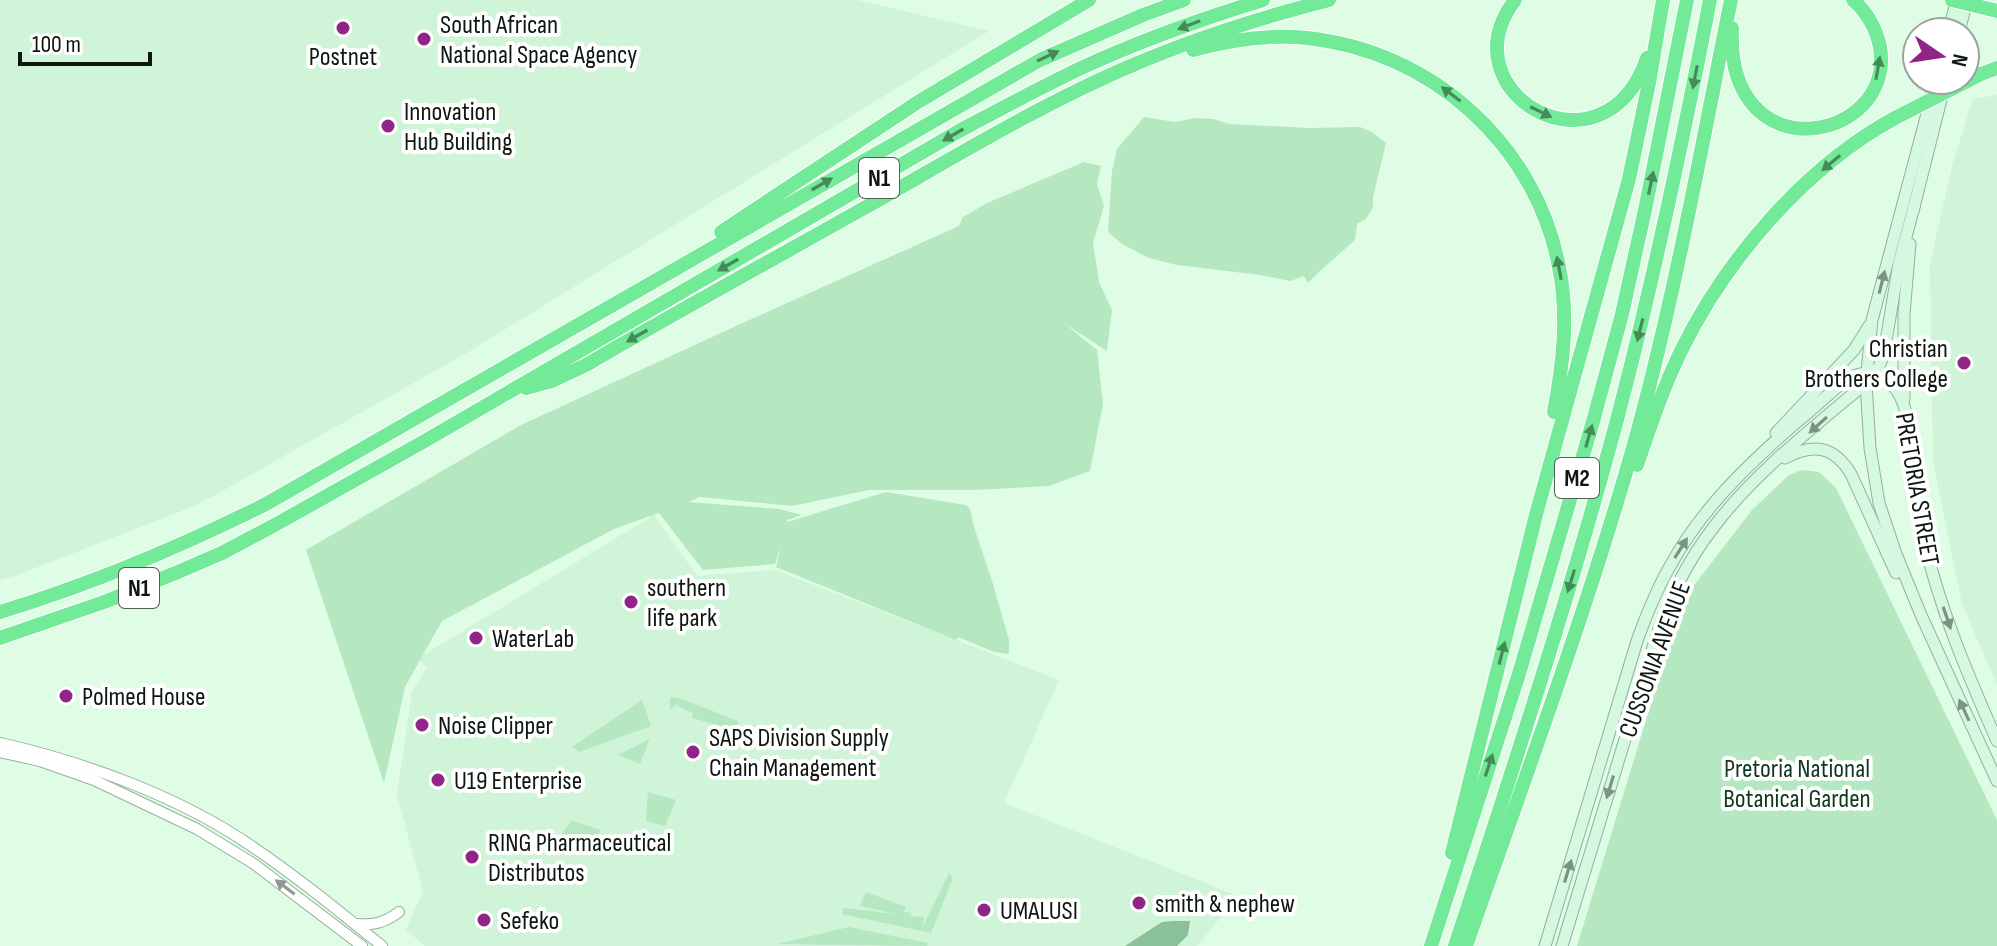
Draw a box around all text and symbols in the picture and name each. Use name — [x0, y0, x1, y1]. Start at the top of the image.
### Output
place label: South African National Space Agency — [440, 10, 637, 71]
scale bar — [20, 16, 150, 66]
north arrow — [1901, 16, 1981, 96]
marker: Postnet — [334, 19, 352, 37]
one-way arrow — [1177, 19, 1201, 32]
text: 100 m — [32, 30, 81, 59]
marker: South African National Space Agency — [415, 30, 433, 48]
place label: Postnet — [309, 42, 377, 73]
one-way arrow — [1037, 49, 1060, 63]
text: N — [1945, 51, 1974, 69]
one-way arrow — [1873, 55, 1885, 80]
one-way arrow — [1689, 64, 1701, 89]
one-way arrow — [1440, 87, 1461, 103]
place label: Innovation Hub Building — [404, 97, 512, 158]
one-way arrow — [1529, 105, 1552, 119]
marker: Innovation Hub Building — [379, 117, 397, 135]
one-way arrow — [942, 128, 964, 142]
one-way arrow — [1822, 154, 1842, 171]
road number: N1 — [859, 158, 899, 198]
one-way arrow — [1645, 171, 1657, 196]
one-way arrow — [811, 177, 833, 191]
one-way arrow — [1553, 255, 1565, 280]
one-way arrow — [717, 258, 740, 272]
one-way arrow — [1876, 269, 1889, 294]
one-way arrow — [1633, 318, 1645, 343]
one-way arrow — [625, 329, 648, 342]
place label: Christian Brothers College — [1805, 334, 1948, 395]
marker: Christian Brothers College — [1955, 354, 1973, 372]
street label: PRETORIA STREET — [1888, 410, 1945, 568]
one-way arrow — [1808, 416, 1828, 433]
one-way arrow — [1583, 424, 1596, 448]
road number: M2 — [1555, 458, 1599, 498]
one-way arrow — [1674, 537, 1688, 559]
road number: N1 — [119, 568, 159, 608]
one-way arrow — [1564, 570, 1577, 594]
place label: southern life park — [647, 573, 726, 634]
street label: CUSSONIA AVENUE — [1613, 577, 1698, 742]
marker: southern life park — [622, 593, 640, 611]
one-way arrow — [1941, 606, 1953, 630]
place label: WaterLab — [492, 624, 574, 655]
marker: WaterLab — [467, 629, 485, 647]
one-way arrow — [1496, 641, 1508, 666]
place label: Polmed House — [82, 682, 205, 713]
marker: Polmed House — [57, 687, 75, 705]
one-way arrow — [1957, 699, 1971, 722]
place label: Noise Clipper — [438, 711, 554, 742]
marker: Noise Clipper — [413, 716, 431, 734]
place label: SAPS Division Supply Chain Management — [709, 723, 889, 784]
marker: SAPS Division Supply Chain Management — [684, 743, 702, 761]
one-way arrow — [1484, 753, 1496, 777]
park label: Pretoria National Botanical Garden — [1723, 754, 1871, 815]
place label: U19 Enterprise — [454, 766, 582, 797]
marker: U19 Enterprise — [429, 771, 447, 789]
one-way arrow — [1603, 776, 1616, 800]
place label: RING Pharmaceutical Distributos — [488, 828, 671, 889]
marker: RING Pharmaceutical Distributos — [463, 848, 481, 866]
one-way arrow — [1562, 859, 1574, 883]
one-way arrow — [275, 879, 295, 895]
place label: smith & nephew — [1155, 889, 1295, 920]
marker: smith & nephew — [1130, 894, 1148, 912]
place label: UMALUSI — [1000, 896, 1078, 927]
marker: UMALUSI — [975, 901, 993, 919]
place label: Sefeko — [500, 906, 559, 937]
marker: Sefeko — [475, 911, 493, 929]

